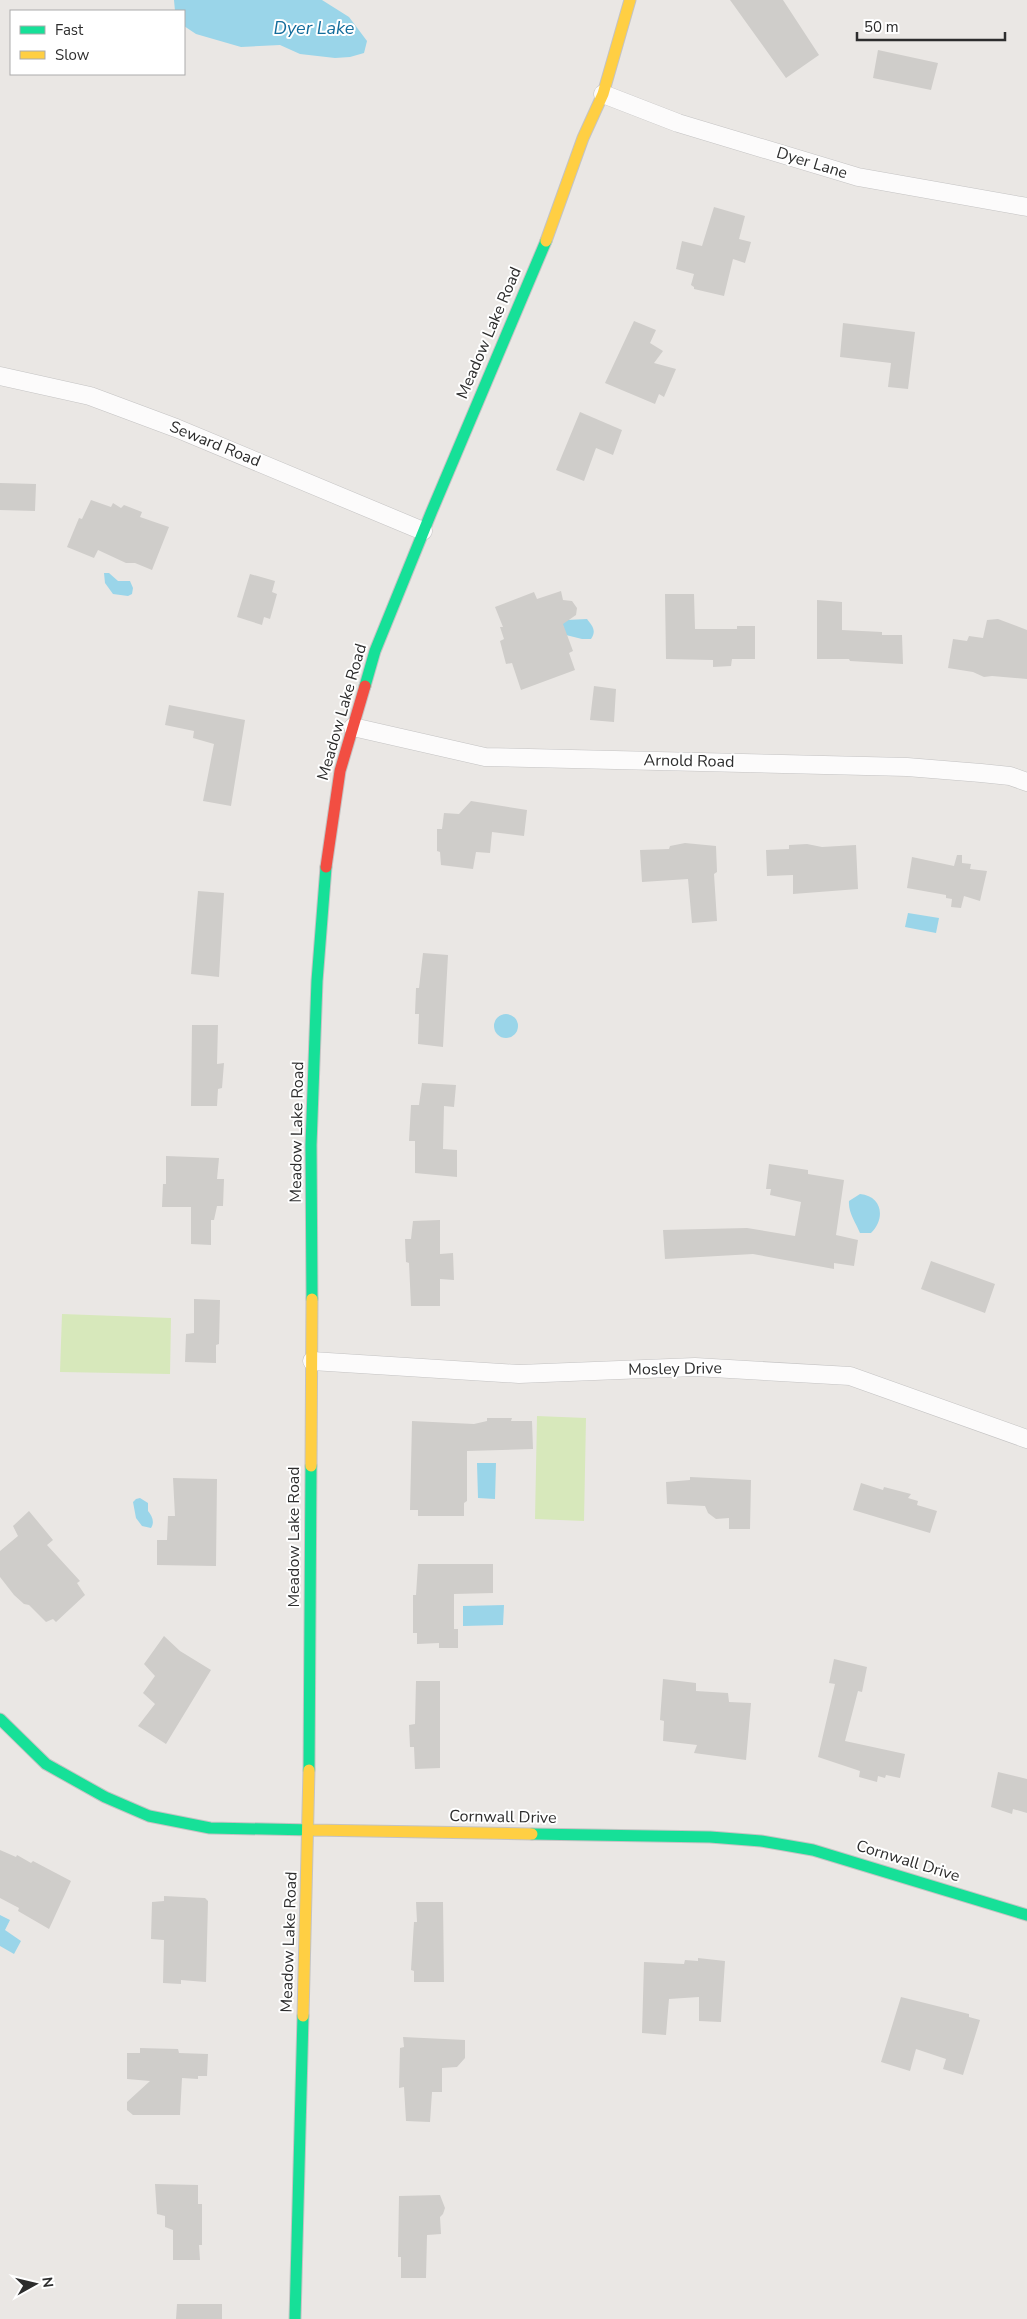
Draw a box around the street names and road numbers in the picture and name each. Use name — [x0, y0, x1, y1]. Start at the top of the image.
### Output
street label: Dyer Lane — [774, 142, 850, 184]
street label: Meadow Lake Road — [451, 264, 527, 402]
street label: Seward Road — [166, 416, 264, 472]
street label: Meadow Lake Road — [312, 641, 372, 783]
street label: Arnold Road — [643, 749, 735, 773]
street label: Meadow Lake Road — [285, 1061, 309, 1203]
street label: Mosley Drive — [628, 1357, 722, 1381]
street label: Meadow Lake Road — [283, 1466, 305, 1608]
street label: Cornwall Drive — [449, 1805, 557, 1829]
street label: Cornwall Drive — [854, 1835, 962, 1887]
street label: Meadow Lake Road — [276, 1871, 302, 2013]

